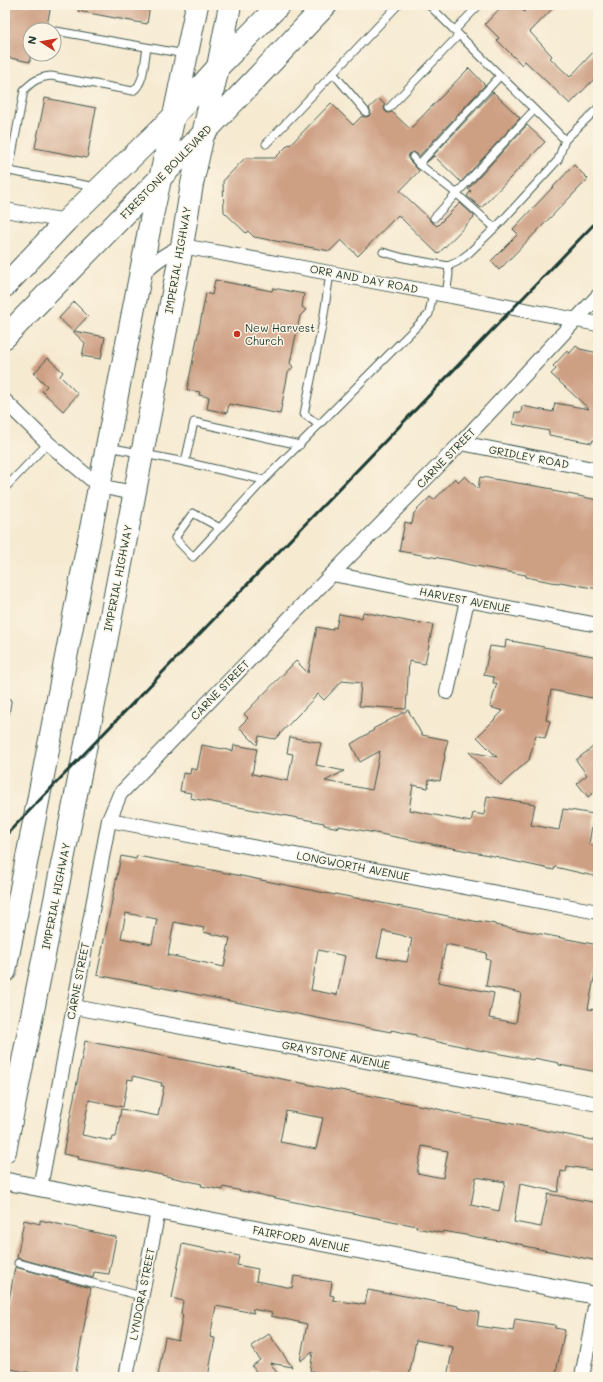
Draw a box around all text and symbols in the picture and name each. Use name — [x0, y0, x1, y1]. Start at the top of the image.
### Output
north arrow — [22, 22, 62, 62]
text: N — [24, 34, 40, 46]
street label: FIRESTONE BOULEVARD — [117, 121, 215, 222]
street label: IMPERIAL HIGHWAY — [161, 205, 194, 315]
street label: ORR AND DAY ROAD — [309, 261, 420, 296]
place label: New Harvest Church — [245, 320, 315, 348]
marker: New Harvest Church — [232, 329, 242, 339]
street label: CARNE STREET — [413, 424, 478, 491]
street label: GRIDLEY ROAD — [488, 441, 570, 472]
street label: IMPERIAL HIGHWAY — [100, 523, 135, 633]
street label: HARVEST AVENUE — [418, 583, 512, 616]
street label: CARNE STREET — [187, 656, 252, 723]
street label: IMPERIAL HIGHWAY — [38, 841, 73, 951]
street label: LONGWORTH AVENUE — [295, 847, 411, 884]
street label: CARNE STREET — [63, 941, 92, 1021]
street label: GRAYSTONE AVENUE — [281, 1037, 392, 1072]
street label: FAIRFORD AVENUE — [251, 1222, 351, 1255]
street label: LYNDORA STREET — [125, 1246, 158, 1341]

